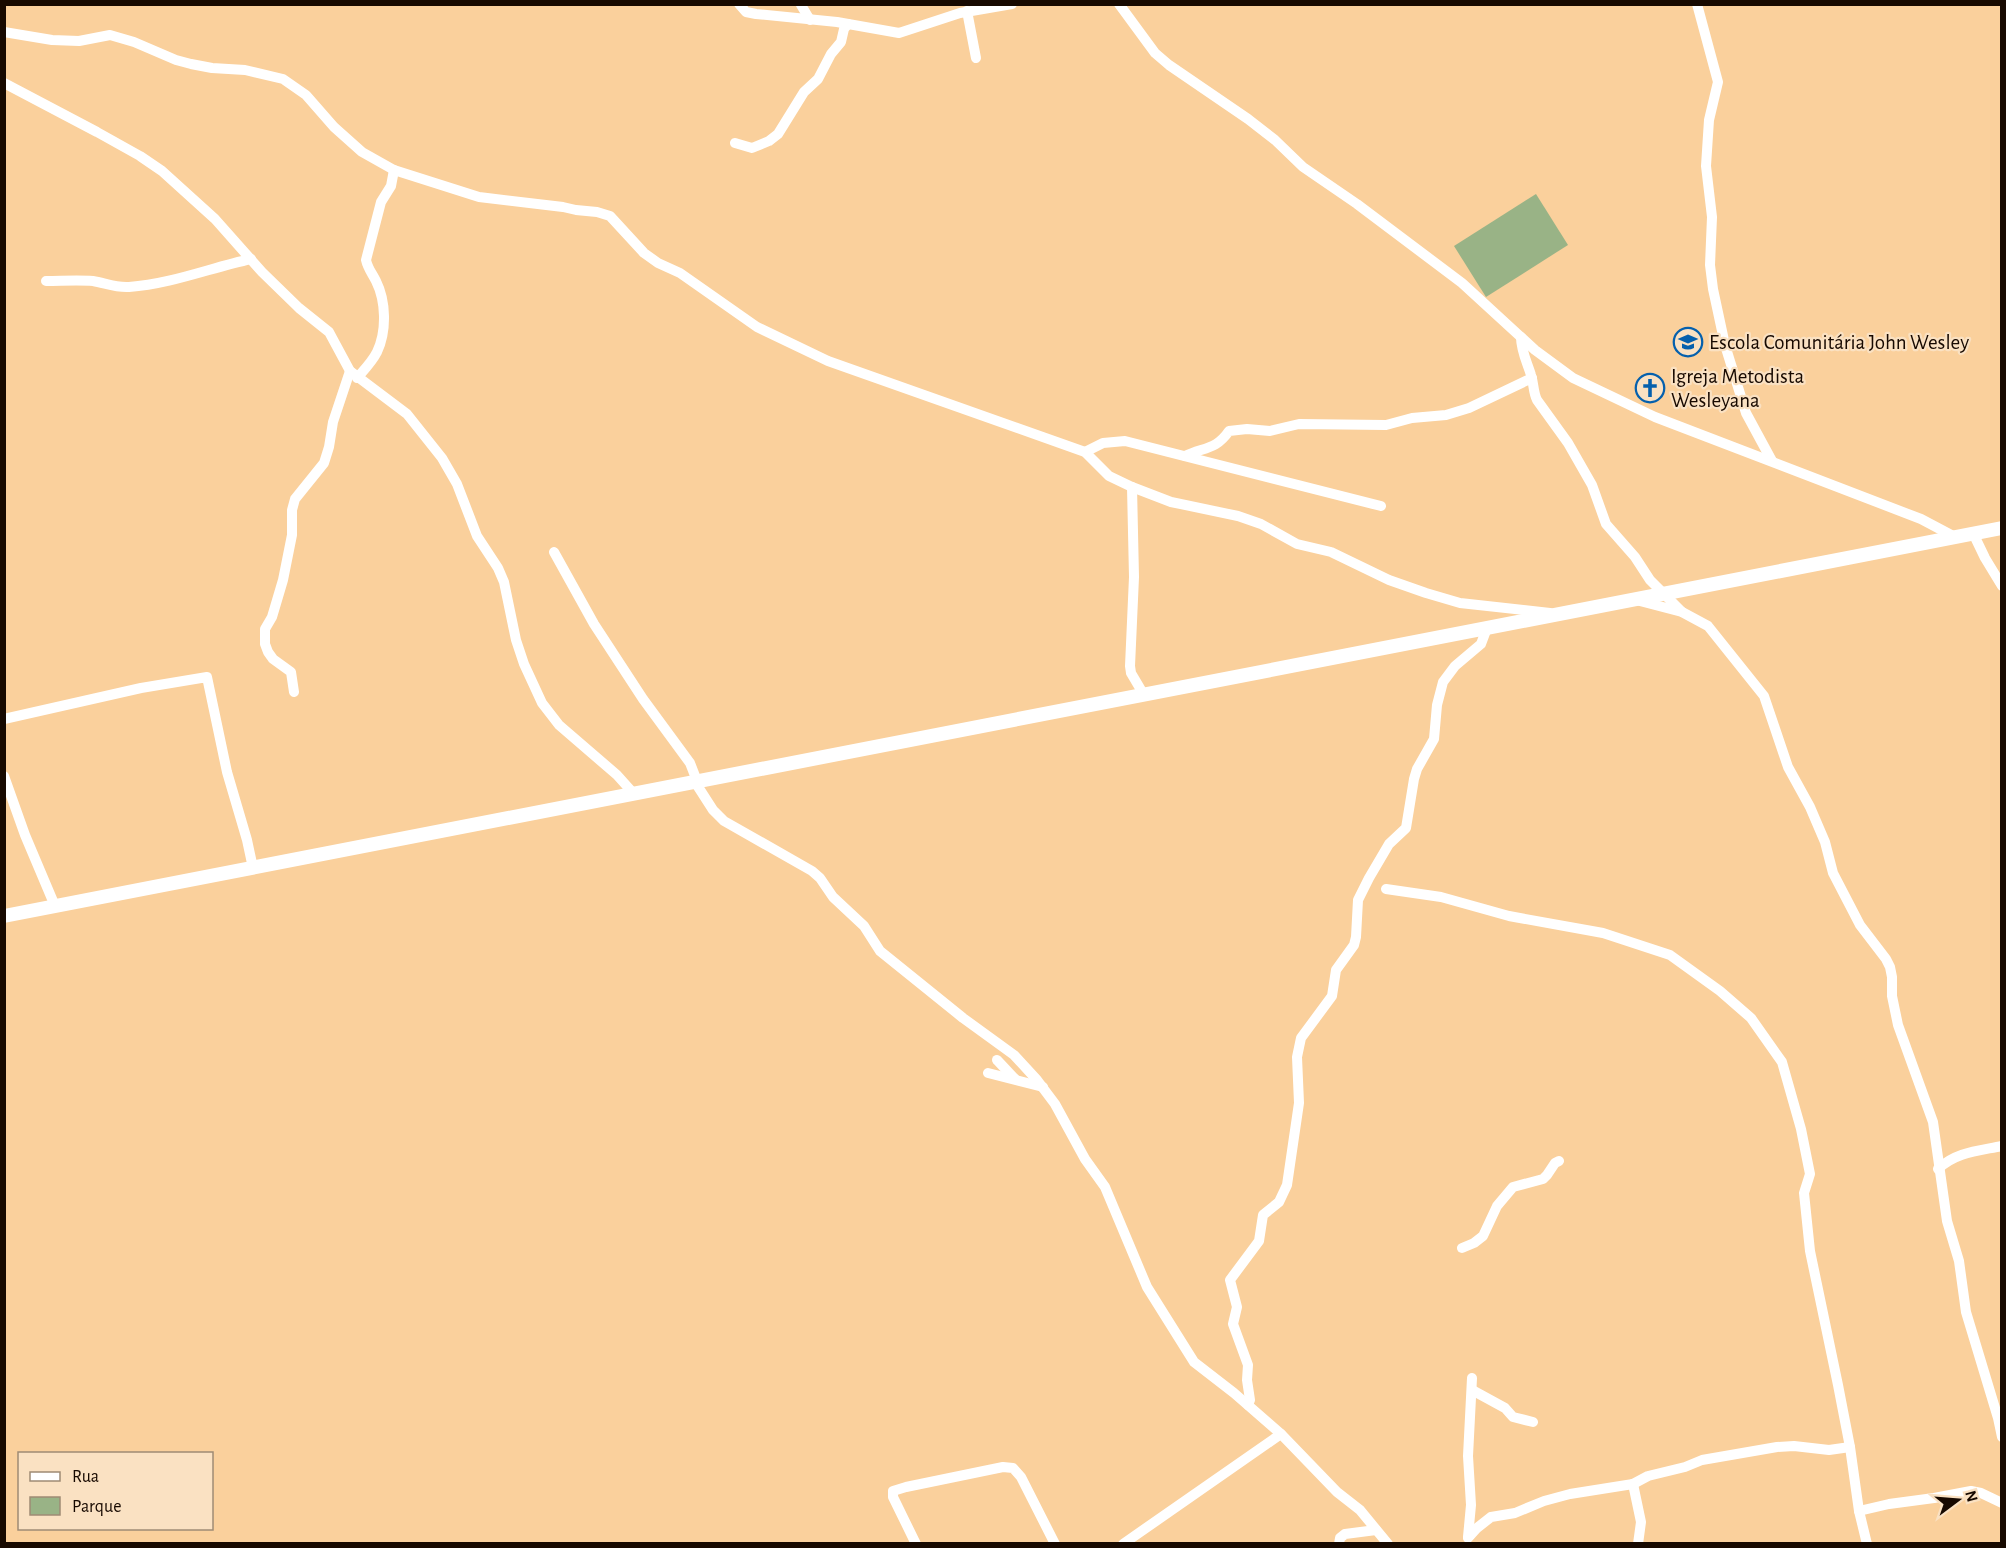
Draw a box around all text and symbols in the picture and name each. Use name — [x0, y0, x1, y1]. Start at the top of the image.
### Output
school or university icon: Escola Comunitária John Wesley — [1672, 326, 1704, 358]
place label: Escola Comunitária John Wesley — [1709, 332, 1969, 353]
place label: Igreja Metodista Wesleyana — [1671, 366, 1804, 411]
church icon: Igreja Metodista Wesleyana — [1634, 372, 1666, 404]
legend — [18, 1452, 213, 1530]
text: Rua — [72, 1468, 99, 1486]
north arrow — [1928, 1470, 1988, 1530]
text: N — [1962, 1489, 1981, 1504]
text: Parque — [72, 1498, 121, 1516]

